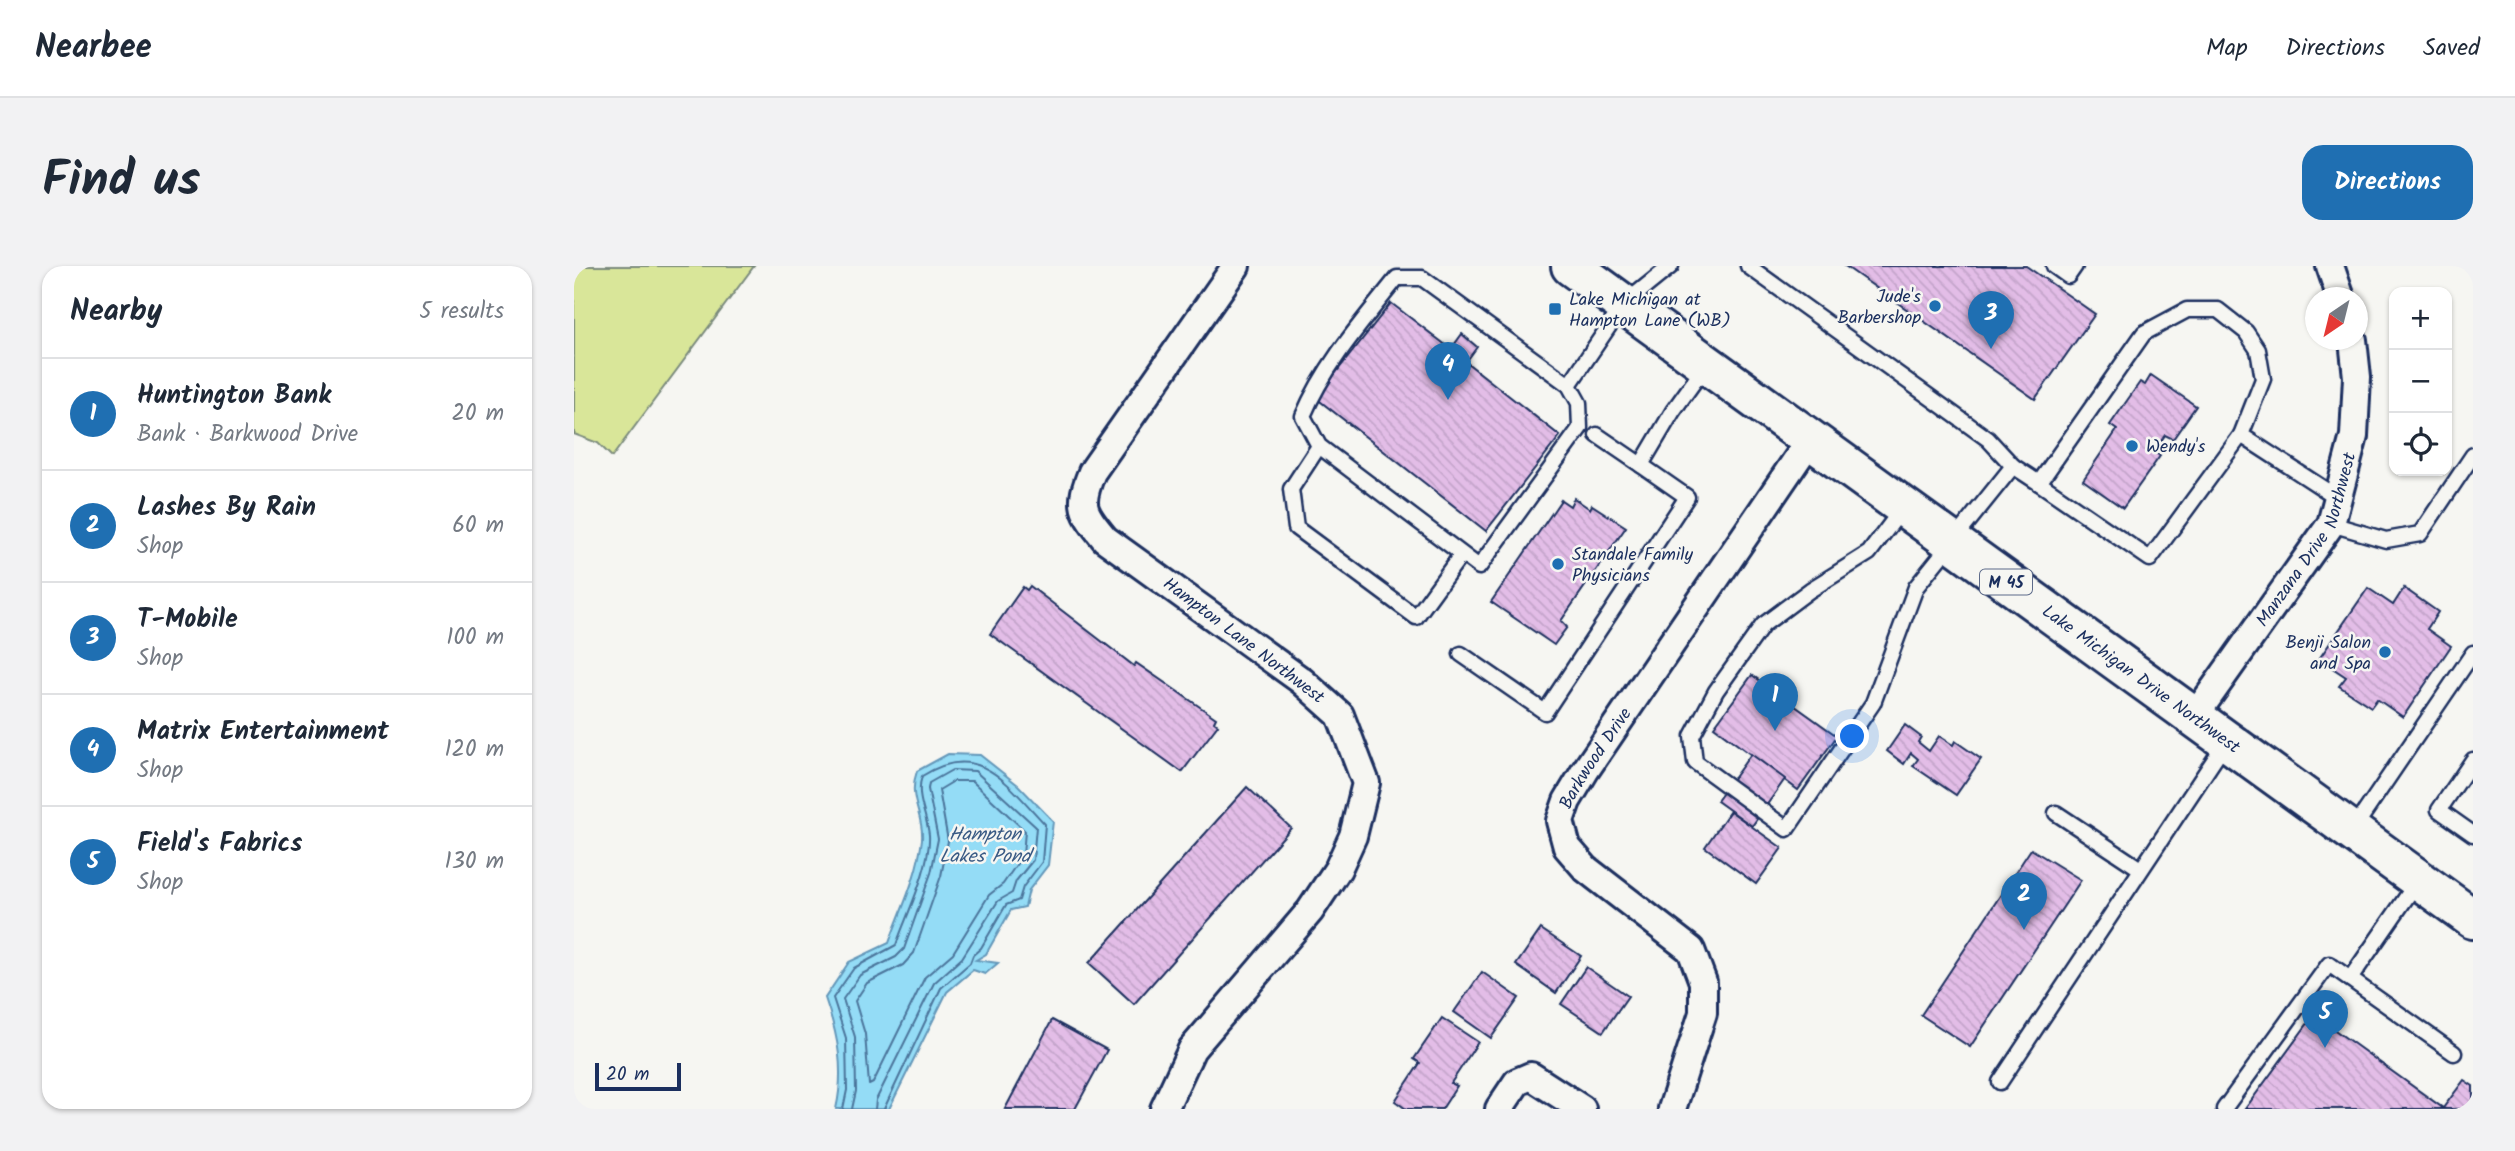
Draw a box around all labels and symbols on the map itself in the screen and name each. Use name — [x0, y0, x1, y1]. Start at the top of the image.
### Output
place label: Jude's Barbershop — [1838, 283, 1921, 333]
place label: Lake Michigan at Hampton Lane (WB) — [1569, 286, 1731, 336]
north arrow — [2305, 287, 2368, 350]
pin: 3 — [1968, 291, 2014, 349]
marker: Jude's Barbershop — [1927, 298, 1943, 314]
marker: Lake Michigan at Hampton Lane (WB) — [1547, 301, 1563, 317]
pin: 4 — [1425, 342, 1471, 400]
place label: Wendy's — [2146, 433, 2206, 462]
marker: Wendy's — [2124, 438, 2140, 454]
street label: Manzana Drive Northwest — [2249, 449, 2365, 634]
place label: Standale Family Physicians — [1572, 541, 1694, 591]
marker: Standale Family Physicians — [1550, 556, 1566, 572]
road number: M 45 — [1980, 570, 2032, 594]
street label: Hampton Lane Northwest — [1156, 571, 1331, 712]
street label: Lake Michigan Drive Northwest — [2035, 598, 2247, 762]
place label: Benji Salon and Spa — [2286, 629, 2371, 679]
marker: Benji Salon and Spa — [2377, 644, 2393, 660]
pin: 1 — [1752, 673, 1798, 731]
street label: Barkwood Drive — [1552, 702, 1640, 813]
your location — [1835, 719, 1869, 753]
water label: Hampton Lakes Pond — [940, 820, 1035, 872]
pin: 2 — [2001, 872, 2047, 930]
pin: 5 — [2302, 990, 2348, 1048]
scale bar — [595, 1060, 681, 1092]

